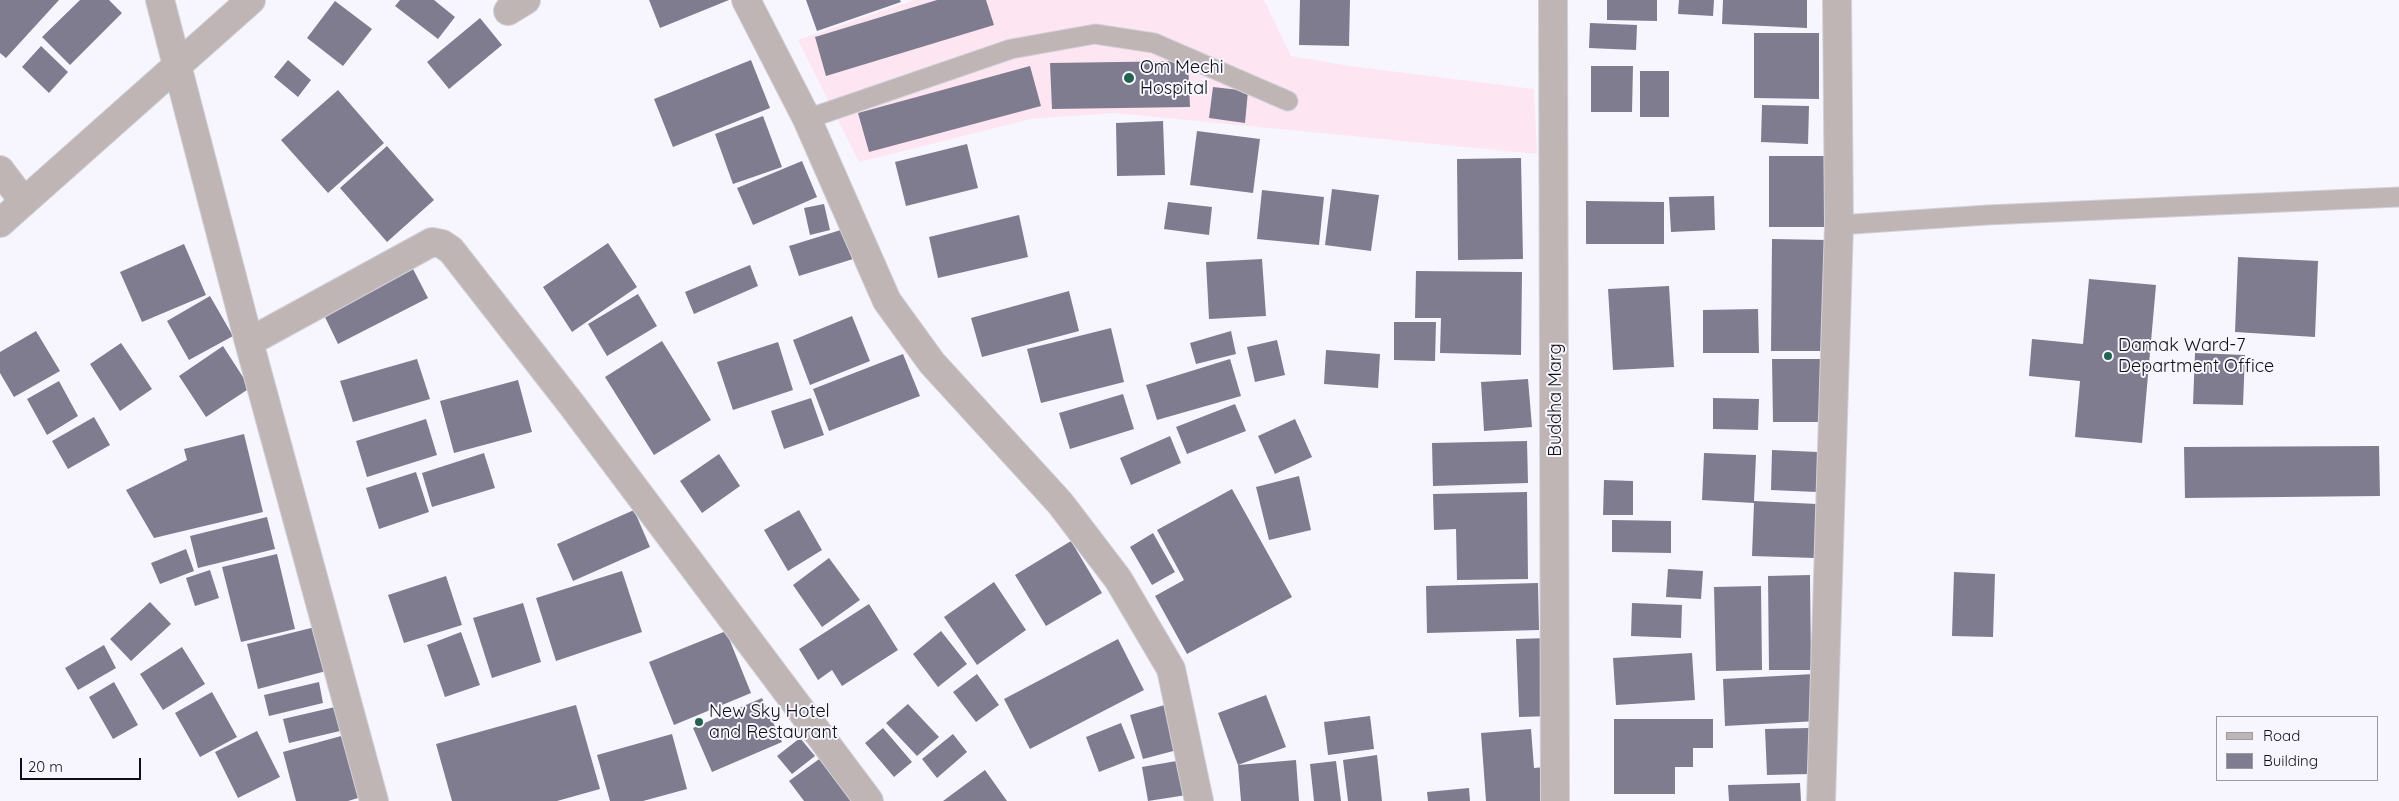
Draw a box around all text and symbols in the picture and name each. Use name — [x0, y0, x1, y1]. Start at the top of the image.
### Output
place label: Om Mechi Hospital — [1140, 57, 1224, 100]
marker: Om Mechi Hospital — [1122, 71, 1136, 85]
place label: Damak Ward-7 Department Office — [2118, 335, 2274, 378]
street label: Buddha Marg — [1545, 343, 1567, 457]
marker: Damak Ward-7 Department Office — [2102, 350, 2114, 362]
place label: New Sky Hotel and Restaurant — [709, 701, 838, 744]
marker: New Sky Hotel and Restaurant — [693, 716, 705, 728]
legend — [2216, 716, 2379, 781]
text: Road — [2263, 726, 2300, 745]
scale bar — [22, 748, 144, 780]
text: Building — [2263, 751, 2318, 770]
text: 20 m — [28, 757, 63, 776]

